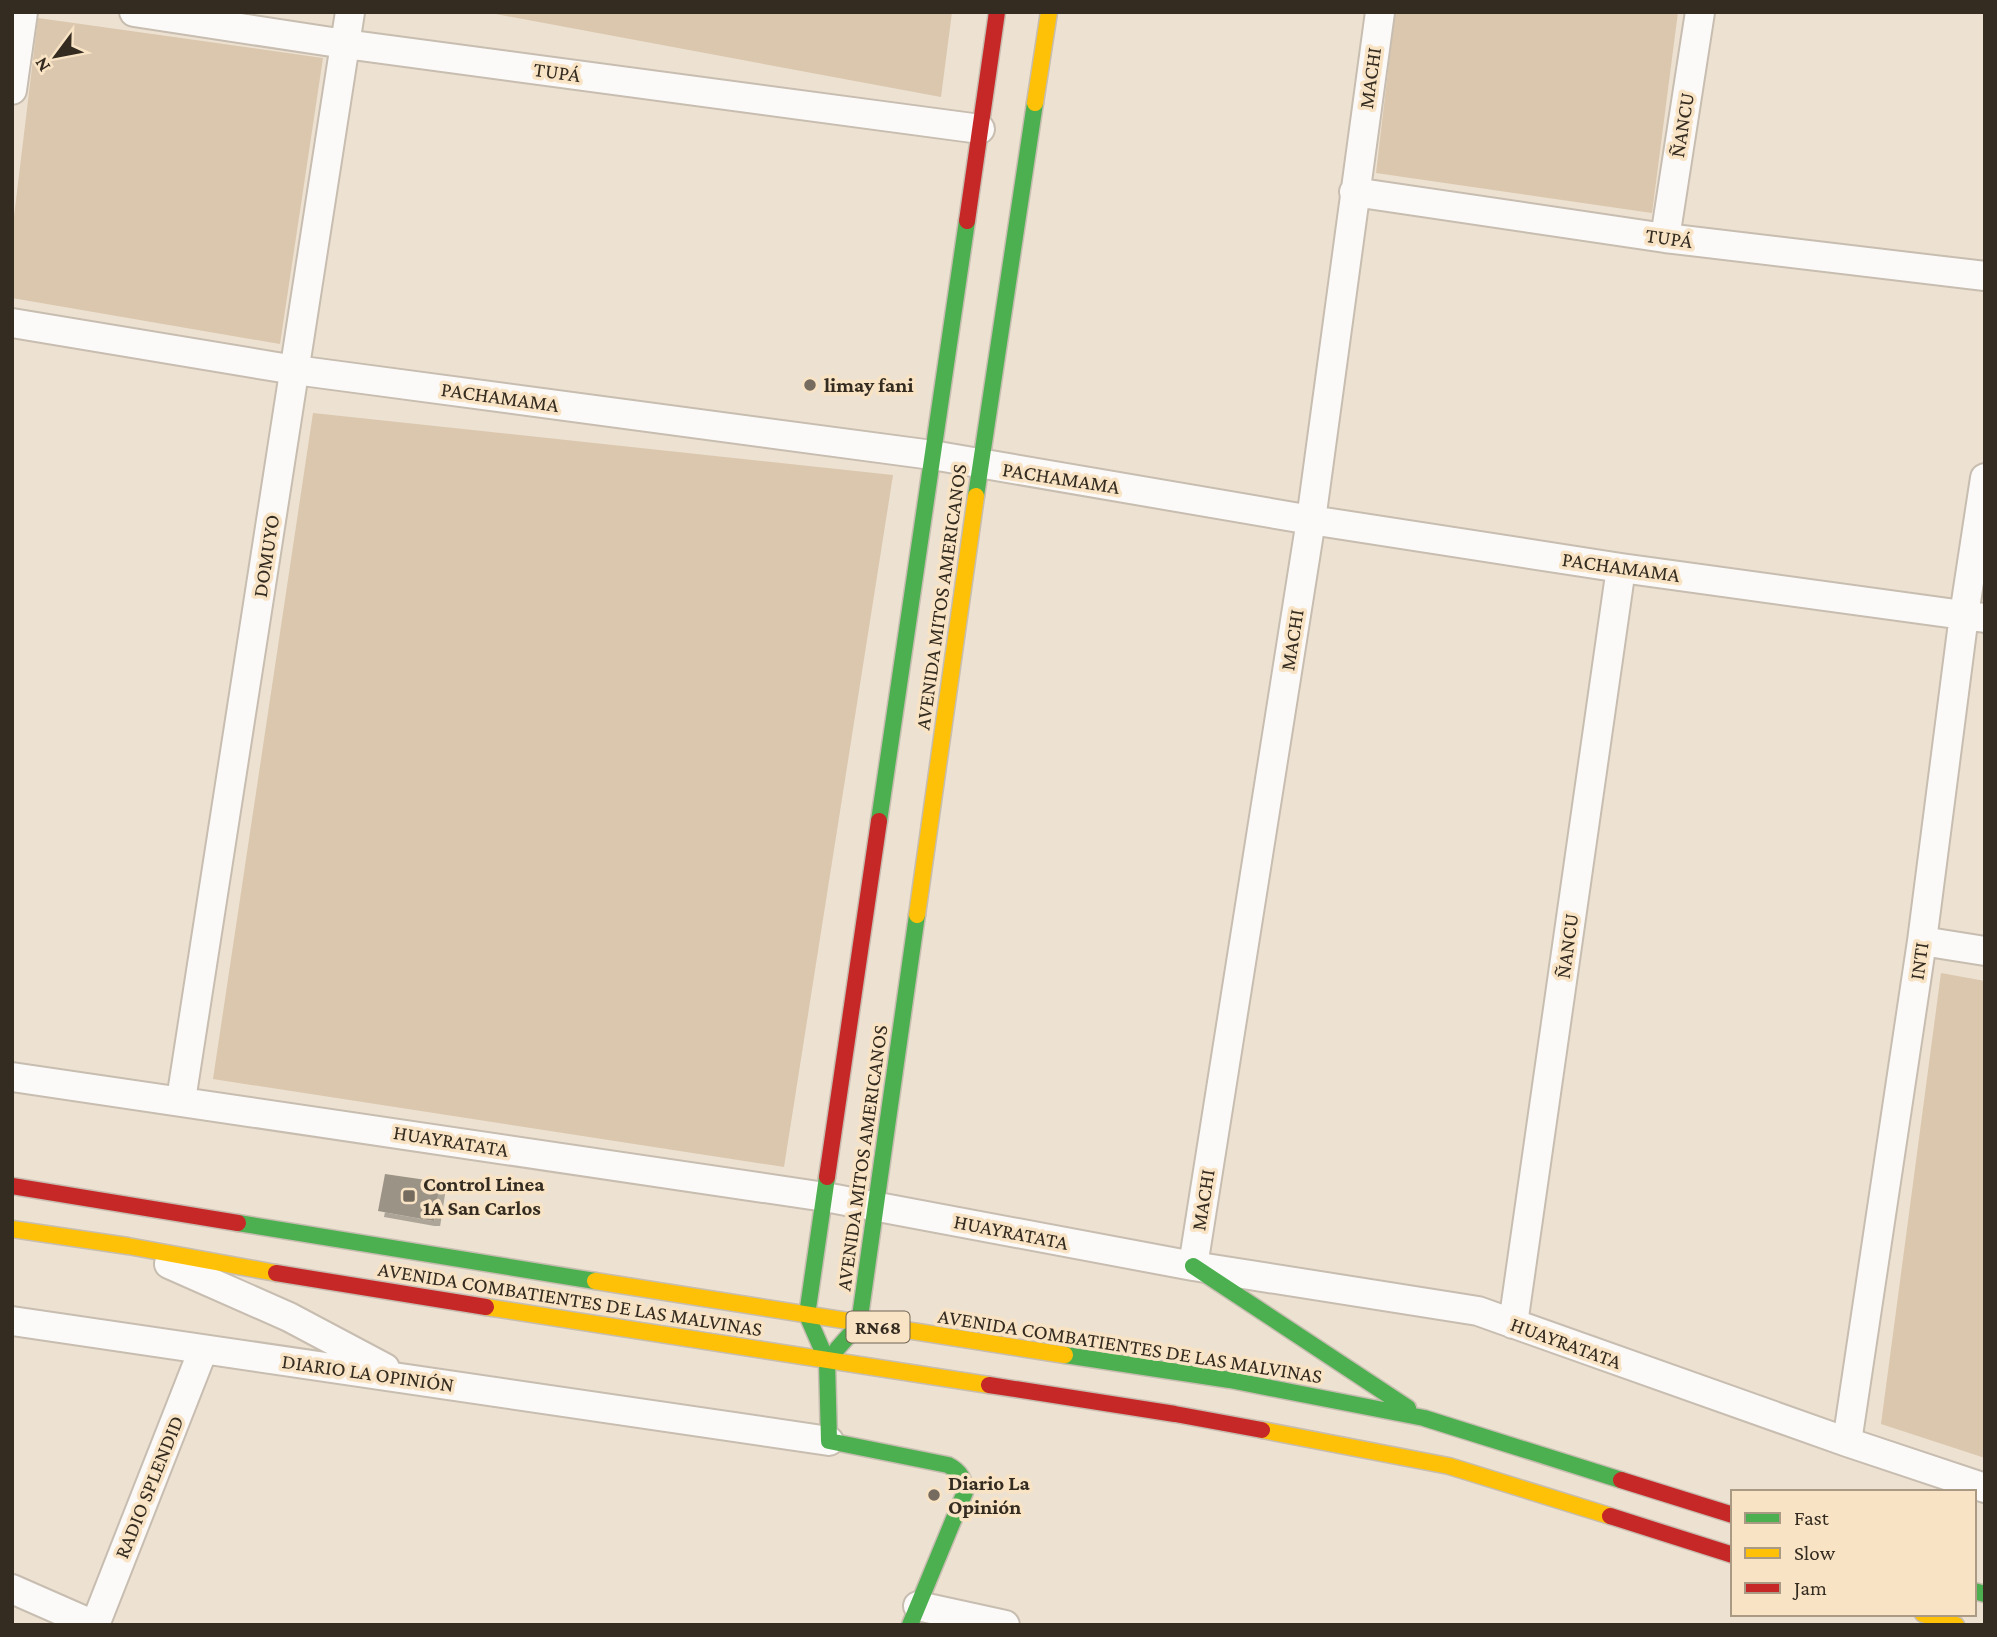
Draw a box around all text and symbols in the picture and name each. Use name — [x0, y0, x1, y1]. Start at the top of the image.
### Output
north arrow — [21, 21, 91, 91]
street label: MACHI — [1354, 46, 1386, 110]
text: N — [30, 54, 54, 76]
street label: TUPÁ — [532, 57, 582, 87]
street label: ÑANCU — [1665, 91, 1699, 159]
street label: TUPÁ — [1644, 223, 1694, 253]
place label: limay fani — [824, 373, 914, 397]
street label: PACHAMAMA — [440, 377, 560, 417]
marker: limay fani — [802, 377, 818, 393]
street label: PACHAMAMA — [1001, 457, 1121, 499]
street label: AVENIDA MITOS AMERICANOS — [910, 462, 972, 732]
street label: DOMUYO — [248, 513, 284, 599]
street label: PACHAMAMA — [1561, 547, 1681, 587]
street label: MACHI — [1275, 608, 1309, 672]
street label: ÑANCU — [1551, 912, 1583, 980]
street label: INTI — [1904, 941, 1934, 981]
street label: AVENIDA MITOS AMERICANOS — [831, 1023, 893, 1293]
street label: HUAYRATATA — [392, 1120, 510, 1162]
street label: MACHI — [1186, 1168, 1220, 1232]
place label: Control Linea 1A San Carlos — [423, 1172, 545, 1220]
marker: Control Linea 1A San Carlos — [401, 1188, 417, 1204]
street label: HUAYRATATA — [952, 1209, 1070, 1255]
street label: AVENIDA COMBATIENTES DE LAS MALVINAS — [376, 1257, 764, 1341]
street label: AVENIDA COMBATIENTES DE LAS MALVINAS — [936, 1304, 1324, 1388]
road number: RN68 — [846, 1312, 910, 1343]
street label: HUAYRATATA — [1507, 1312, 1625, 1374]
street label: DIARIO LA OPINIÓN — [280, 1349, 456, 1397]
street label: RADIO SPLENDID — [109, 1412, 189, 1562]
place label: Diario La Opinión — [948, 1471, 1031, 1519]
marker: Diario La Opinión — [926, 1487, 942, 1503]
legend — [1731, 1490, 1976, 1616]
text: Fast — [1794, 1506, 1830, 1530]
text: Slow — [1794, 1541, 1836, 1565]
text: Jam — [1792, 1576, 1827, 1600]

